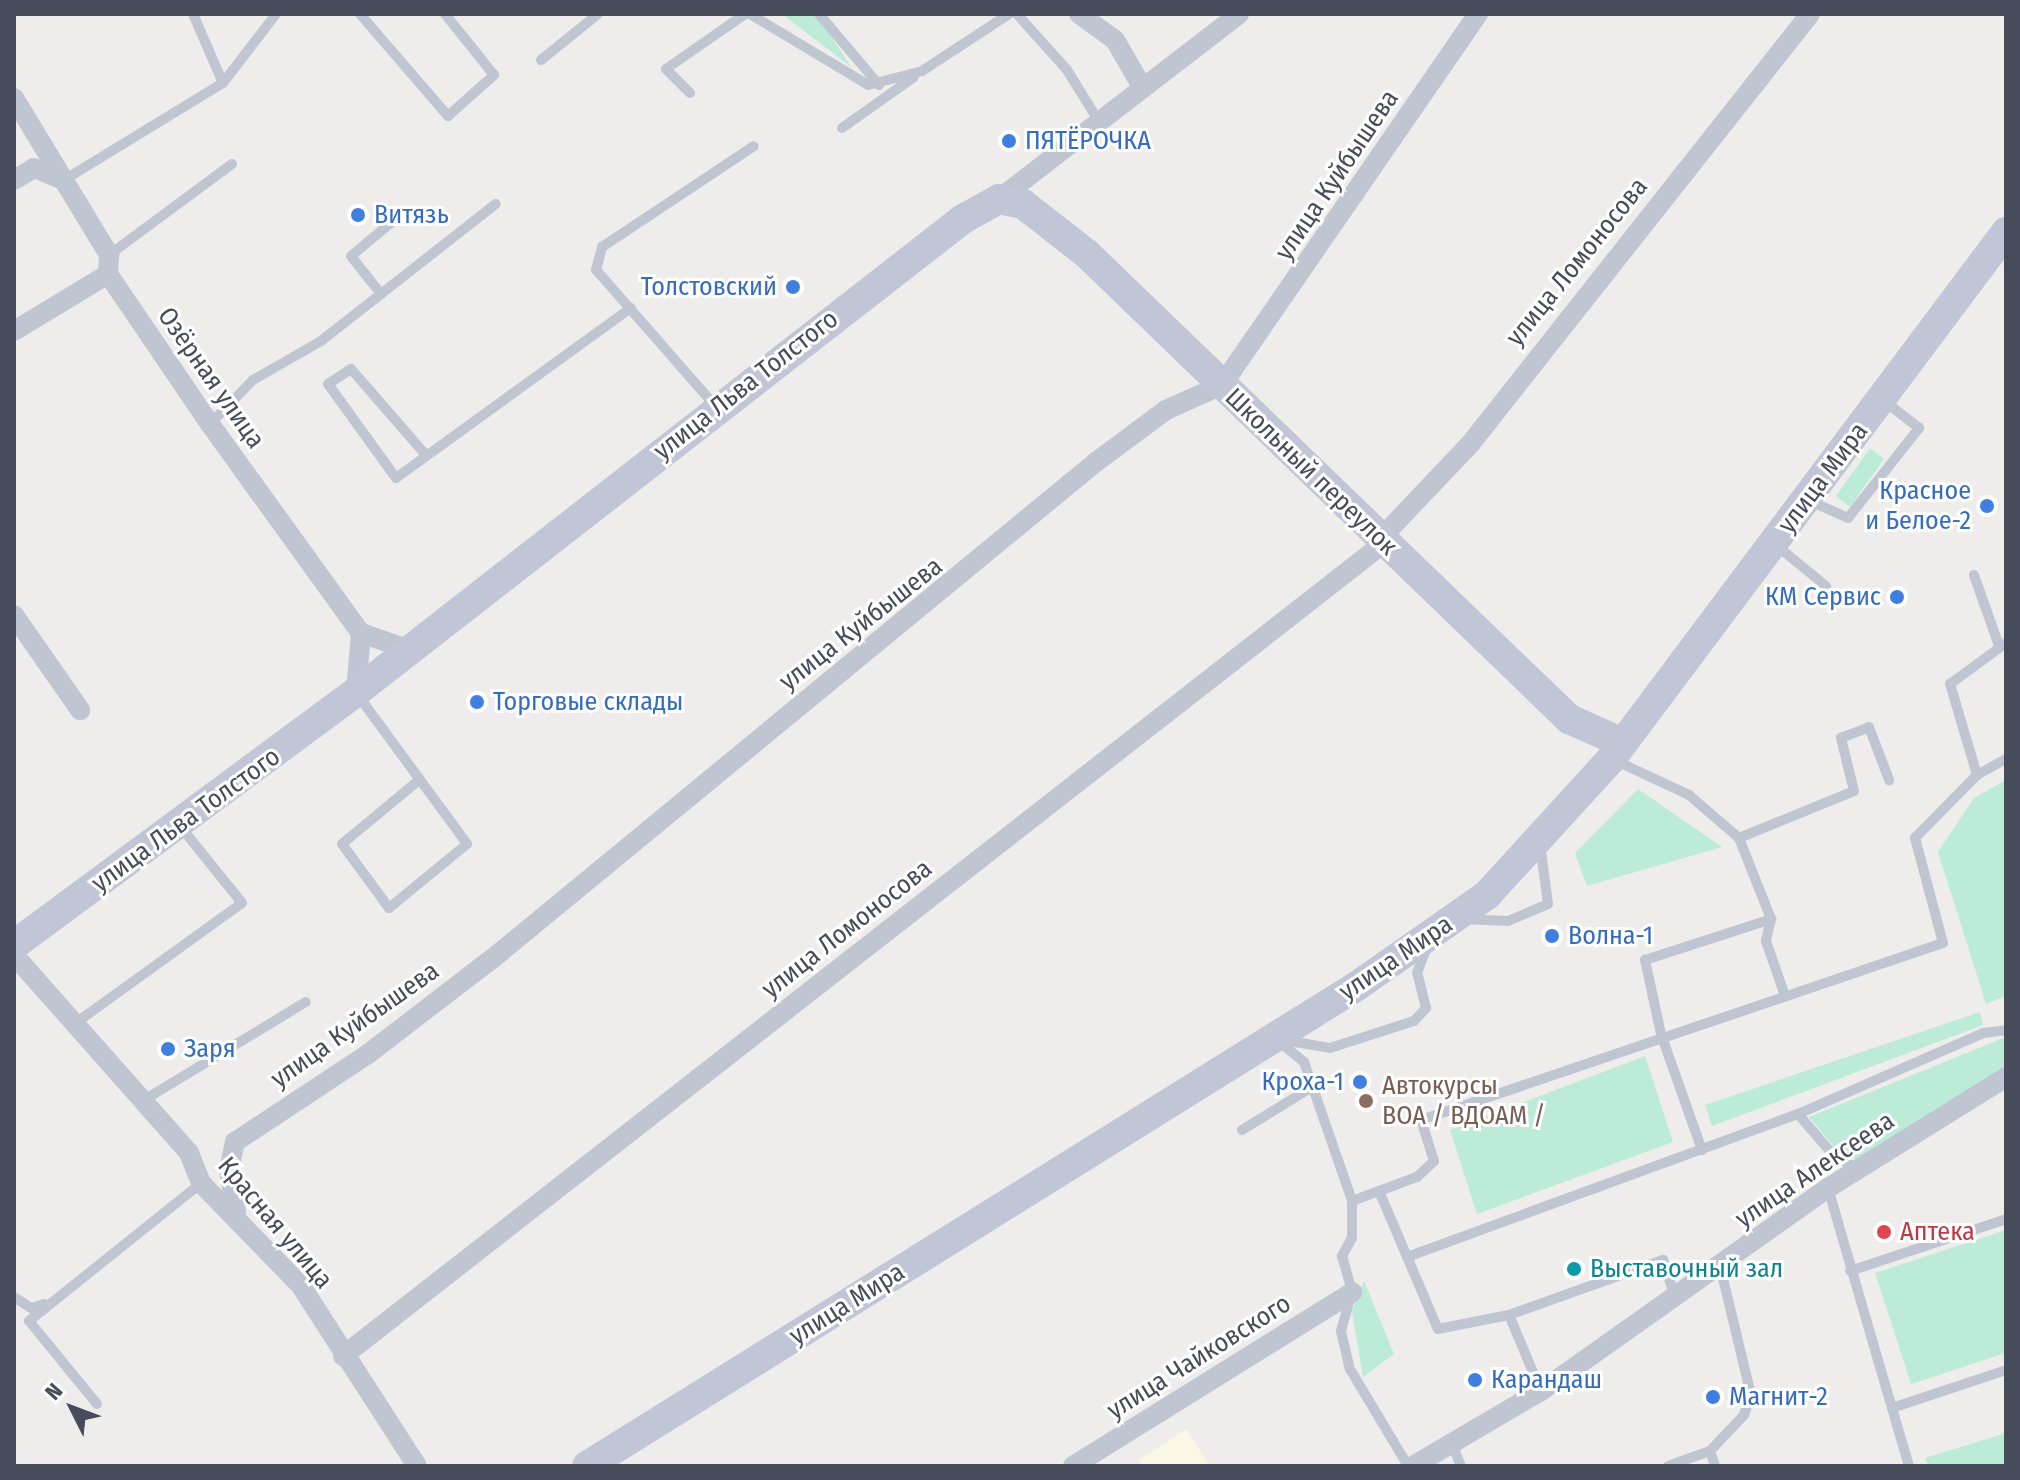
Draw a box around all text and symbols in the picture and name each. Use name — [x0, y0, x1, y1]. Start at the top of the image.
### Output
street label: улица Куйбышева — [1269, 84, 1405, 266]
place label: ПЯТЁРОЧКА — [1025, 125, 1151, 157]
marker: ПЯТЁРОЧКА — [1000, 132, 1018, 150]
street label: улица Ломоносова — [1500, 172, 1654, 352]
place label: Витязь — [374, 199, 449, 231]
marker: Витязь — [349, 206, 367, 224]
place label: Толстовский — [641, 271, 777, 303]
marker: Толстовский — [784, 278, 802, 296]
street label: Озёрная улица — [151, 302, 271, 454]
street label: улица Льва Толстого — [648, 303, 844, 467]
street label: Школьный переулок — [1218, 382, 1404, 562]
street label: улица Мира — [1771, 417, 1875, 539]
place label: Красное и Белое-2 — [1865, 475, 1971, 536]
marker: Красное и Белое-2 — [1978, 497, 1996, 515]
street label: улица Куйбышева — [773, 551, 949, 697]
place label: КМ Сервис — [1765, 581, 1881, 613]
marker: КМ Сервис — [1888, 588, 1906, 606]
place label: Торговые склады — [493, 686, 683, 718]
marker: Торговые склады — [468, 693, 486, 711]
street label: улица Льва Толстого — [86, 741, 286, 899]
street label: улица Ломоносова — [756, 853, 938, 1005]
street label: улица Мира — [1333, 909, 1459, 1007]
place label: Волна-1 — [1568, 920, 1653, 952]
marker: Волна-1 — [1543, 927, 1561, 945]
street label: улица Куйбышева — [265, 955, 445, 1095]
place label: Заря — [184, 1033, 236, 1065]
marker: Заря — [159, 1040, 177, 1058]
place label: Кроха-1 — [1261, 1066, 1344, 1098]
place label: Автокурсы ВОА / ВДОАМ / — [1382, 1070, 1546, 1132]
marker: Кроха-1 — [1351, 1073, 1369, 1091]
marker: Автокурсы ВОА / ВДОАМ / — [1357, 1092, 1375, 1110]
street label: улица Алексеева — [1730, 1105, 1900, 1235]
street label: Красная улица — [211, 1151, 339, 1295]
place label: Аптека — [1900, 1216, 1975, 1248]
marker: Аптека — [1875, 1223, 1893, 1241]
place label: Выставочный зал — [1590, 1253, 1783, 1285]
street label: улица Мира — [784, 1256, 910, 1352]
marker: Выставочный зал — [1565, 1260, 1583, 1278]
street label: улица Чайковского — [1101, 1288, 1297, 1426]
place label: Карандаш — [1491, 1364, 1602, 1396]
north arrow — [32, 1368, 112, 1448]
marker: Карандаш — [1466, 1371, 1484, 1389]
text: N — [39, 1378, 68, 1406]
place label: Магнит-2 — [1729, 1381, 1828, 1413]
marker: Магнит-2 — [1704, 1388, 1722, 1406]

